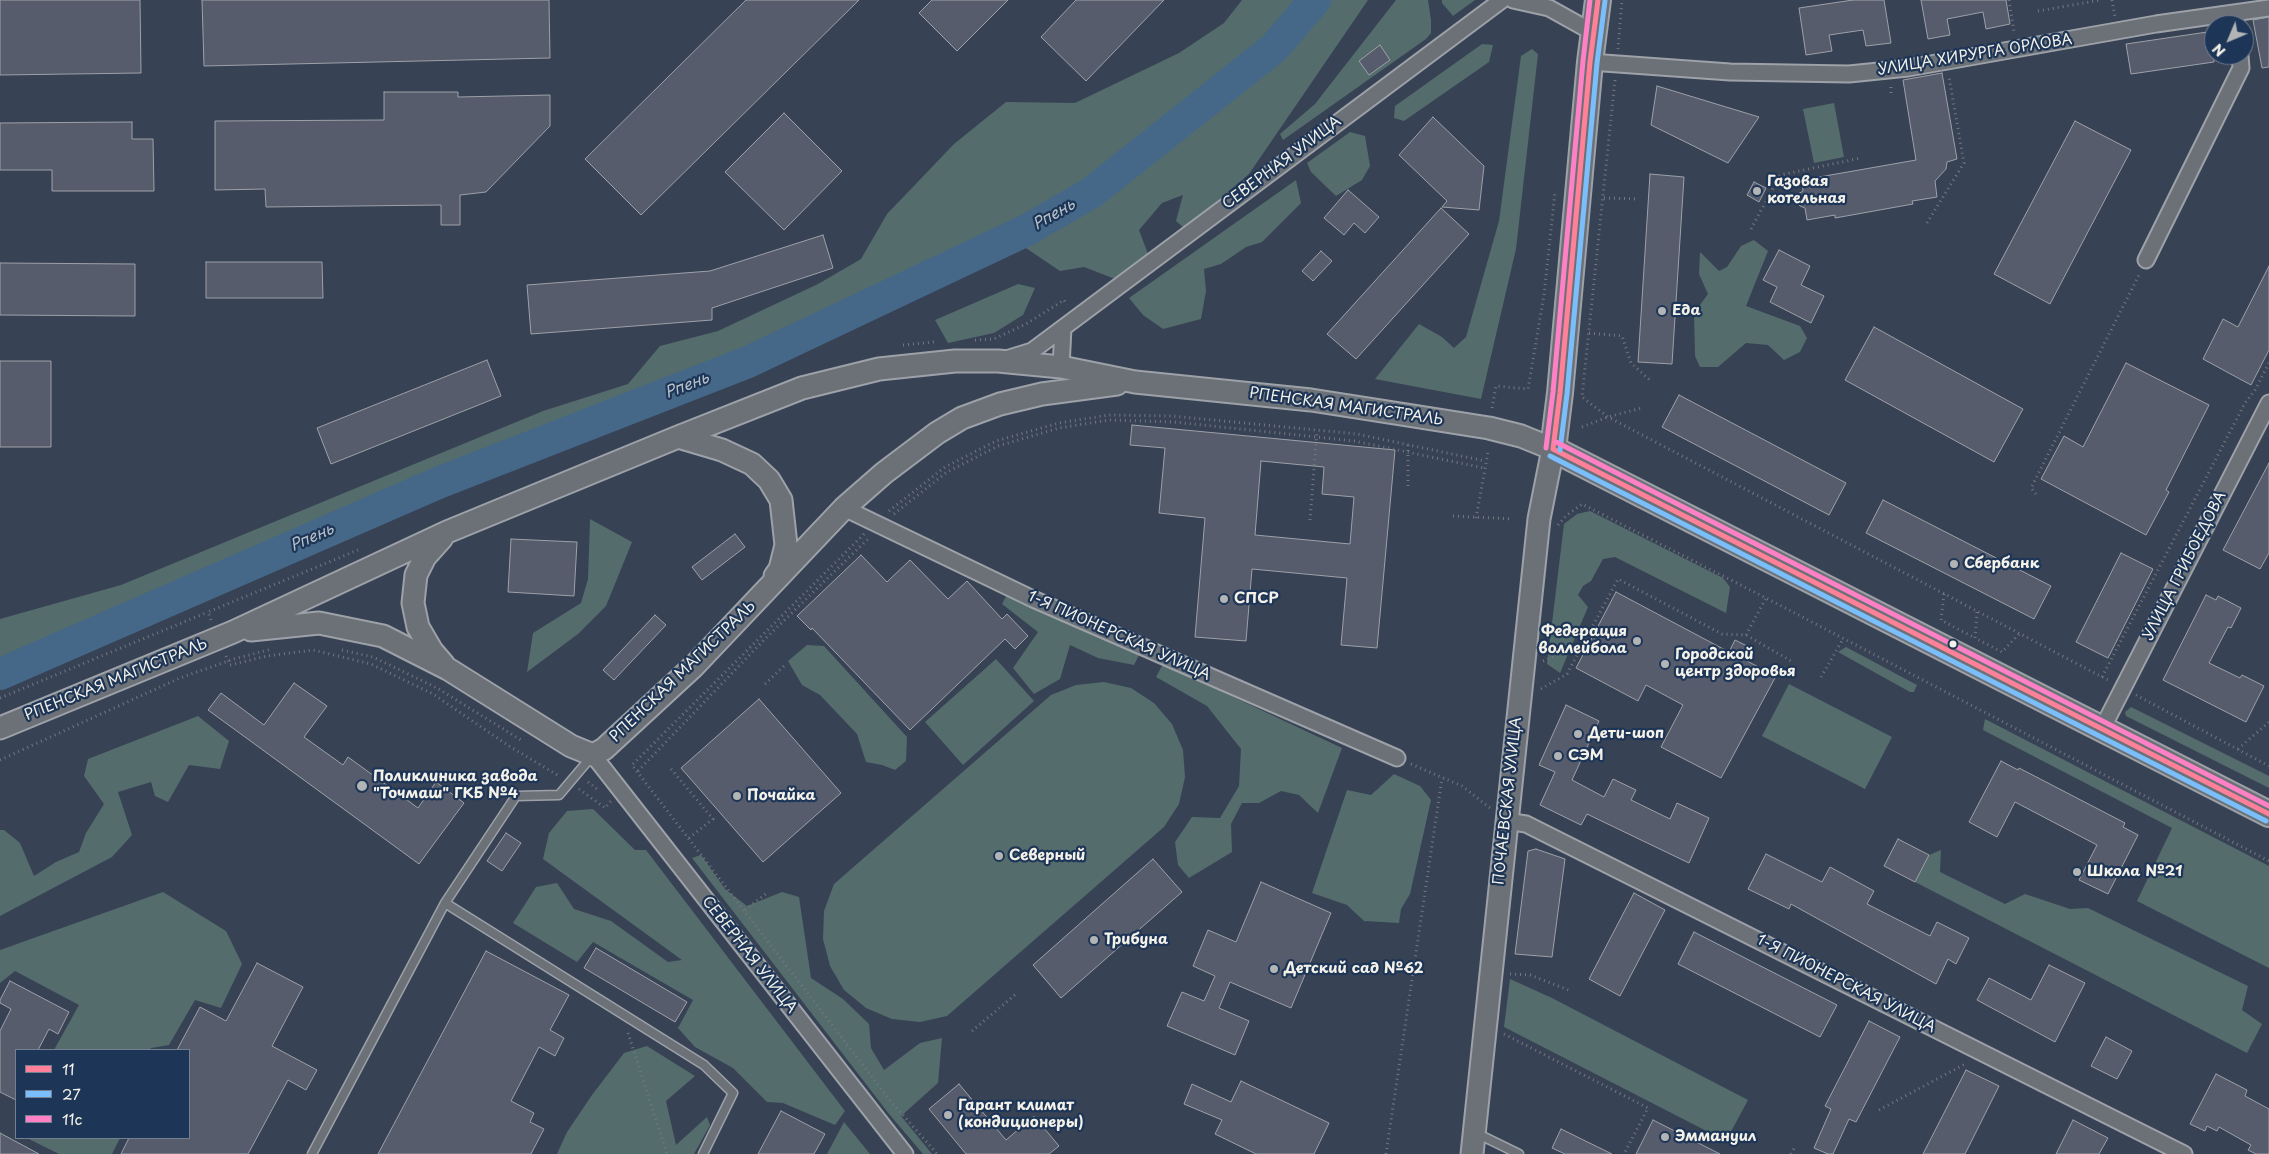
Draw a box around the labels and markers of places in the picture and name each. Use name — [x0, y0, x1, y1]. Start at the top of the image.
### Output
place label: Газовая котельная — [1767, 173, 1846, 208]
marker: Газовая котельная — [1751, 185, 1763, 197]
place label: Еда — [1672, 302, 1701, 320]
marker: Еда — [1656, 305, 1668, 317]
place label: Сбербанк — [1964, 555, 2039, 573]
marker: Сбербанк — [1948, 558, 1960, 570]
place label: СПСР — [1234, 590, 1279, 608]
marker: СПСР — [1218, 593, 1230, 605]
place label: Федерация воллейбола — [1538, 623, 1627, 658]
marker: Федерация воллейбола — [1631, 635, 1643, 647]
unlabelled marker — [1948, 639, 1958, 649]
place label: Городской центр здоровья — [1675, 646, 1796, 681]
marker: Городской центр здоровья — [1659, 658, 1671, 670]
place label: Дети-шоп — [1588, 725, 1664, 743]
marker: Дети-шоп — [1572, 728, 1584, 740]
place label: СЭМ — [1568, 747, 1604, 765]
marker: СЭМ — [1552, 750, 1564, 762]
place label: Поликлиника завода "Точмаш" ГКБ №4 — [373, 768, 538, 803]
marker: Поликлиника завода "Точмаш" ГКБ №4 — [355, 779, 369, 793]
place label: Почайка — [747, 787, 816, 805]
marker: Почайка — [731, 790, 743, 802]
place label: Северный — [1009, 847, 1085, 865]
marker: Северный — [993, 850, 1005, 862]
place label: Школа №21 — [2087, 863, 2183, 881]
marker: Школа №21 — [2071, 866, 2083, 878]
place label: Трибуна — [1104, 931, 1168, 949]
marker: Трибуна — [1088, 934, 1100, 946]
place label: Детский сад №62 — [1284, 960, 1423, 978]
marker: Детский сад №62 — [1268, 963, 1280, 975]
place label: Гарант климат (кондиционеры) — [958, 1097, 1084, 1132]
marker: Гарант климат (кондиционеры) — [942, 1109, 954, 1121]
place label: Эммануил — [1675, 1128, 1756, 1146]
marker: Эммануил — [1659, 1131, 1671, 1143]

